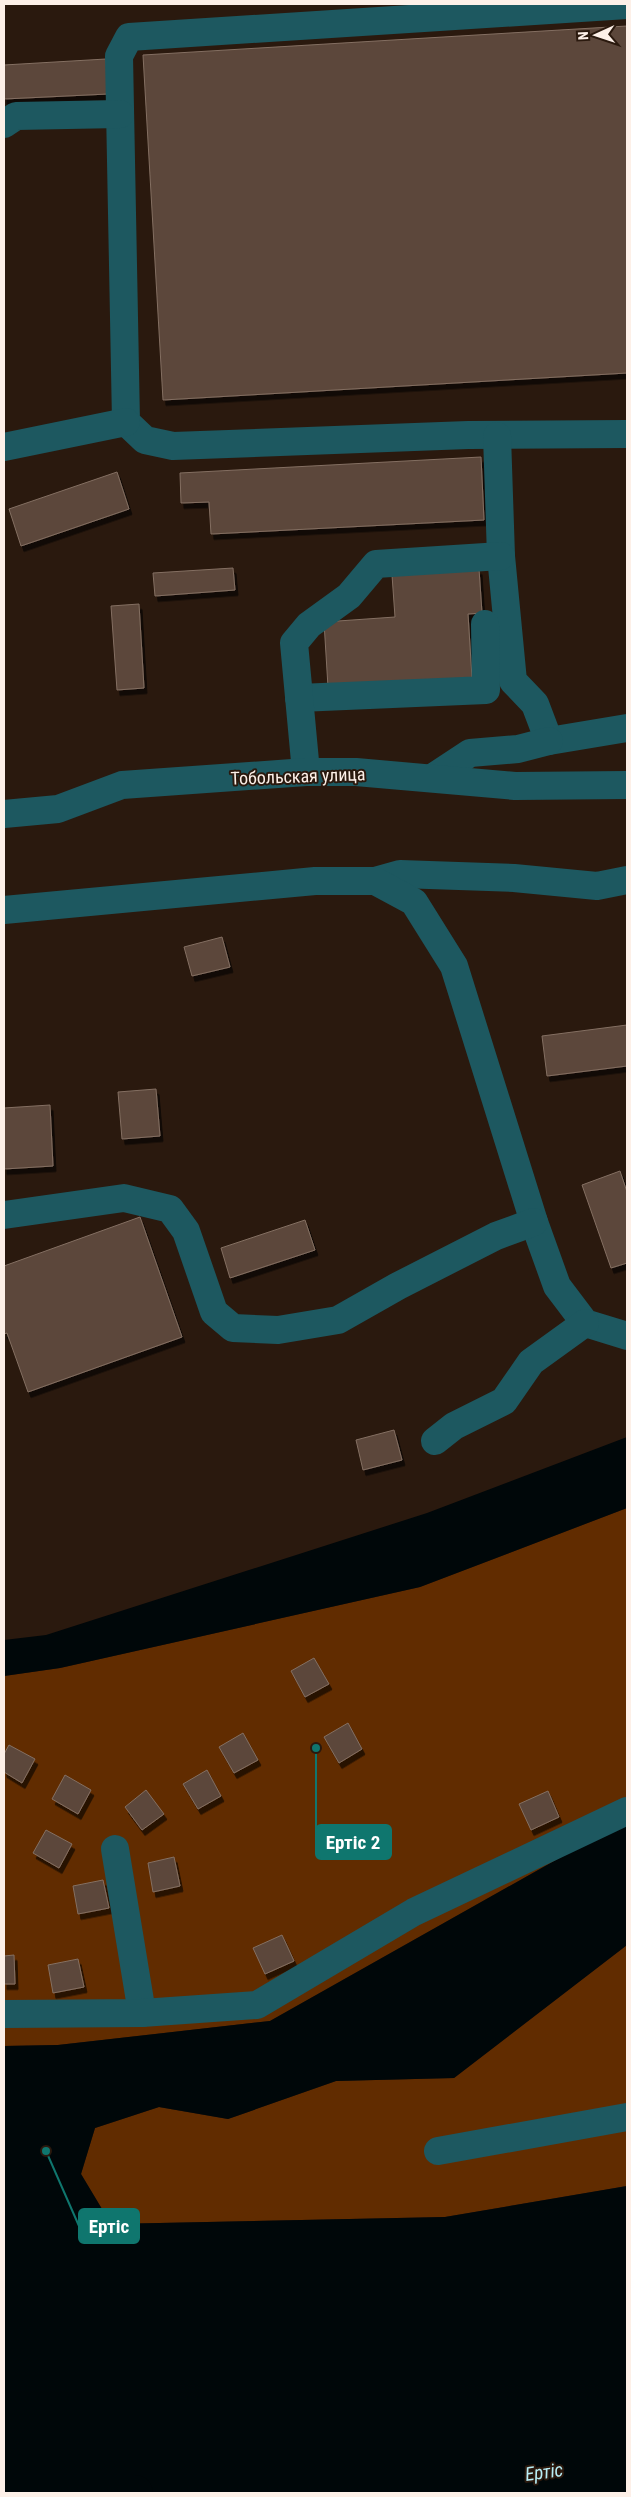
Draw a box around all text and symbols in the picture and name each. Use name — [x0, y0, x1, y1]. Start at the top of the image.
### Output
north arrow — [571, 10, 621, 60]
text: N — [575, 31, 591, 40]
street label: Тобольская улица — [230, 763, 366, 789]
callout: Ертіс 2 — [316, 1825, 391, 1859]
text: Ертіс 2 — [326, 1831, 380, 1854]
callout: Ертіс — [79, 2209, 139, 2243]
text: Ертіс — [89, 2215, 129, 2238]
water label: Ертіс — [524, 2458, 565, 2486]

